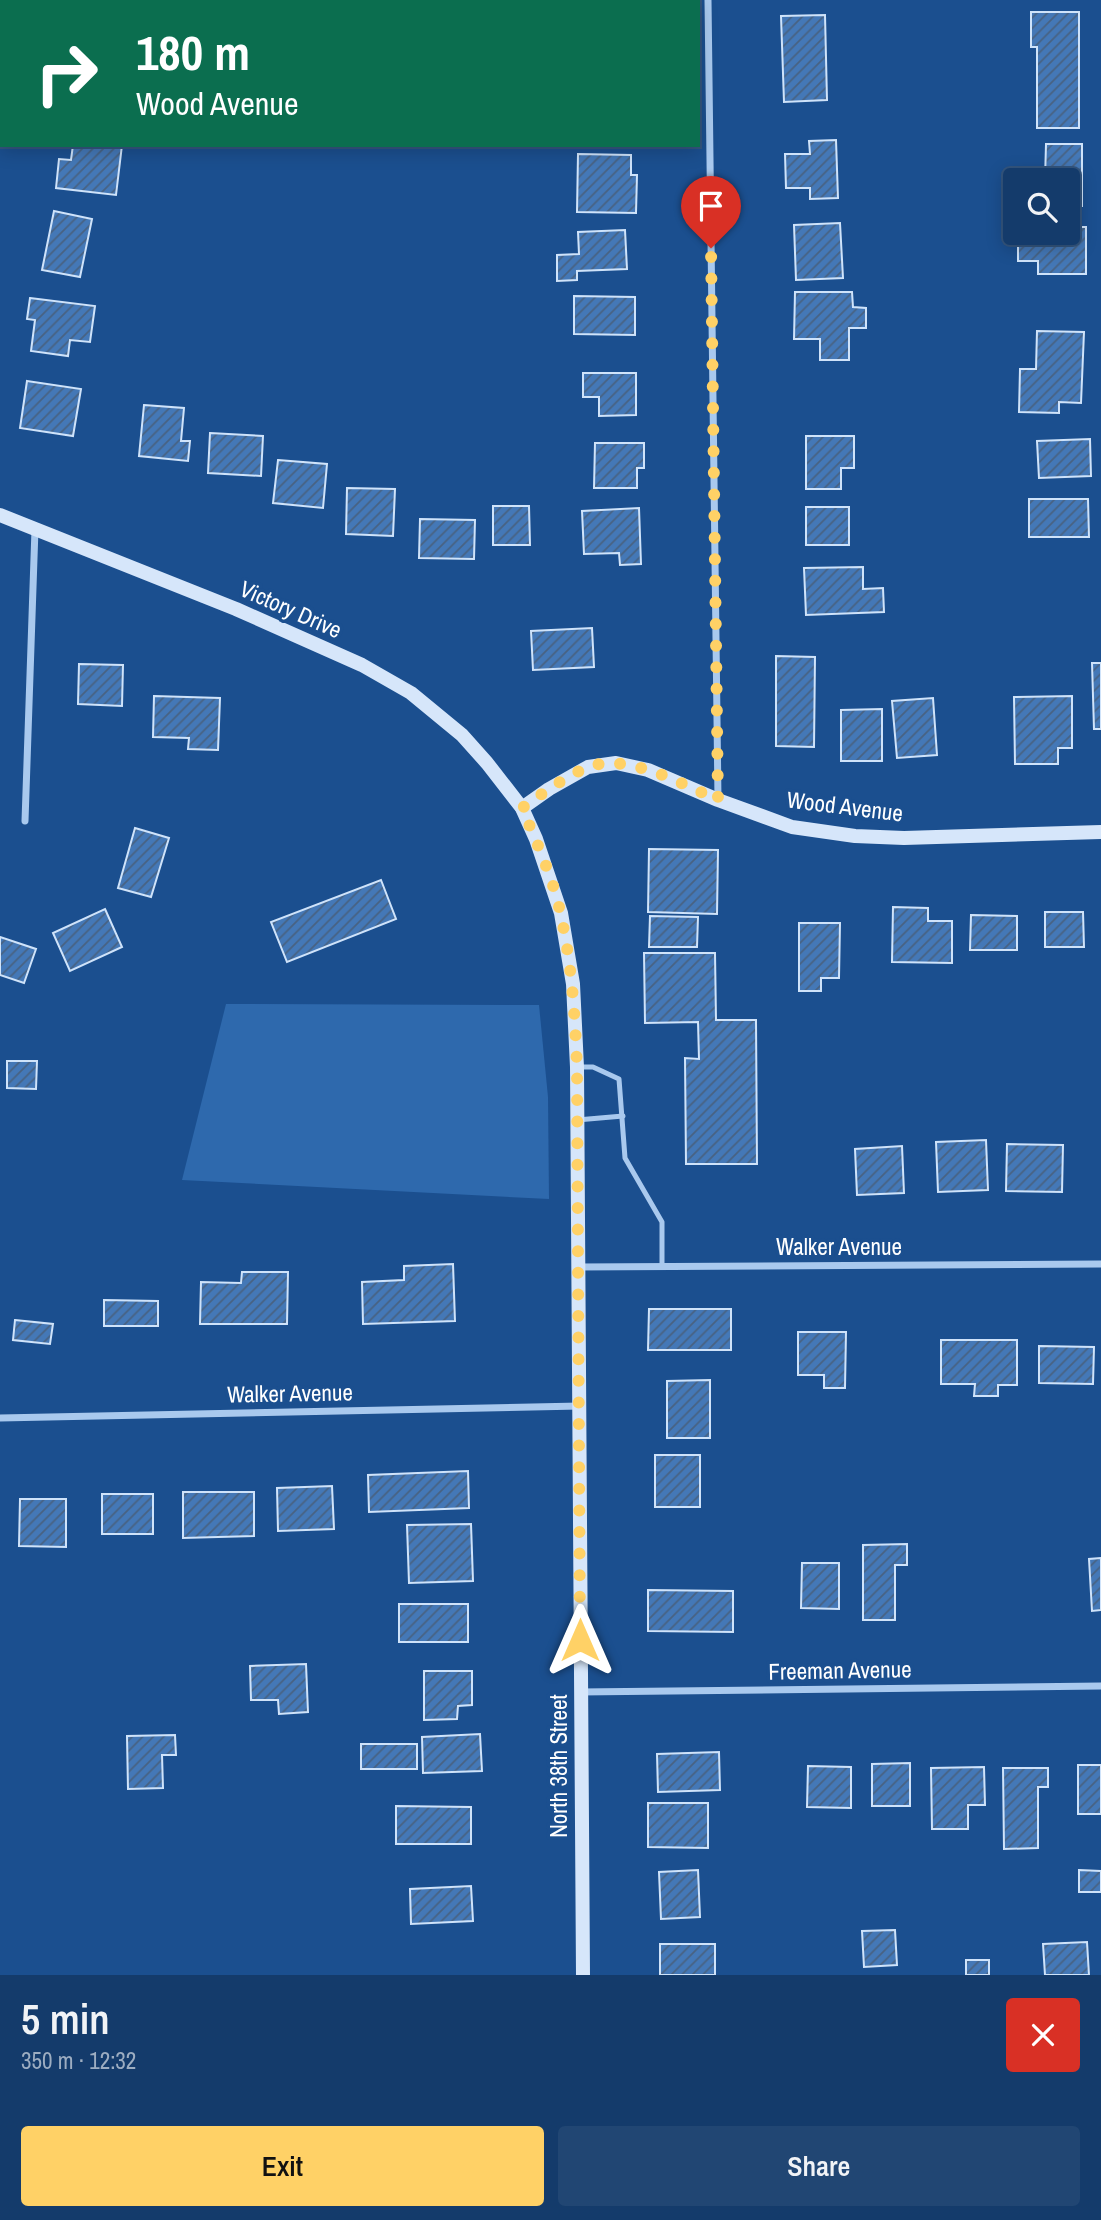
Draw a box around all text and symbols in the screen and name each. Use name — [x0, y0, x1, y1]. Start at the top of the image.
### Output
text: 180 m — [136, 19, 250, 85]
icon: right — [21, 28, 112, 119]
text: Wood Avenue — [136, 82, 299, 125]
map controls — [1003, 168, 1080, 245]
button: search — [1003, 168, 1080, 245]
pin — [681, 176, 741, 248]
icon: arrive — [692, 187, 730, 225]
street label: Victory Drive — [235, 573, 347, 645]
street label: Wood Avenue — [785, 783, 905, 829]
street label: Walker Avenue — [776, 1231, 902, 1262]
street label: Walker Avenue — [227, 1376, 353, 1410]
position arrow — [543, 1603, 617, 1677]
street label: Freeman Avenue — [768, 1653, 912, 1687]
street label: North 38th Street — [543, 1694, 574, 1838]
text: 5 min — [21, 1991, 110, 2047]
button: close — [1006, 1998, 1080, 2072]
text: 350 m · 12:32 — [21, 2045, 136, 2076]
button: Exit — [21, 2126, 544, 2206]
button: Share — [558, 2126, 1080, 2206]

